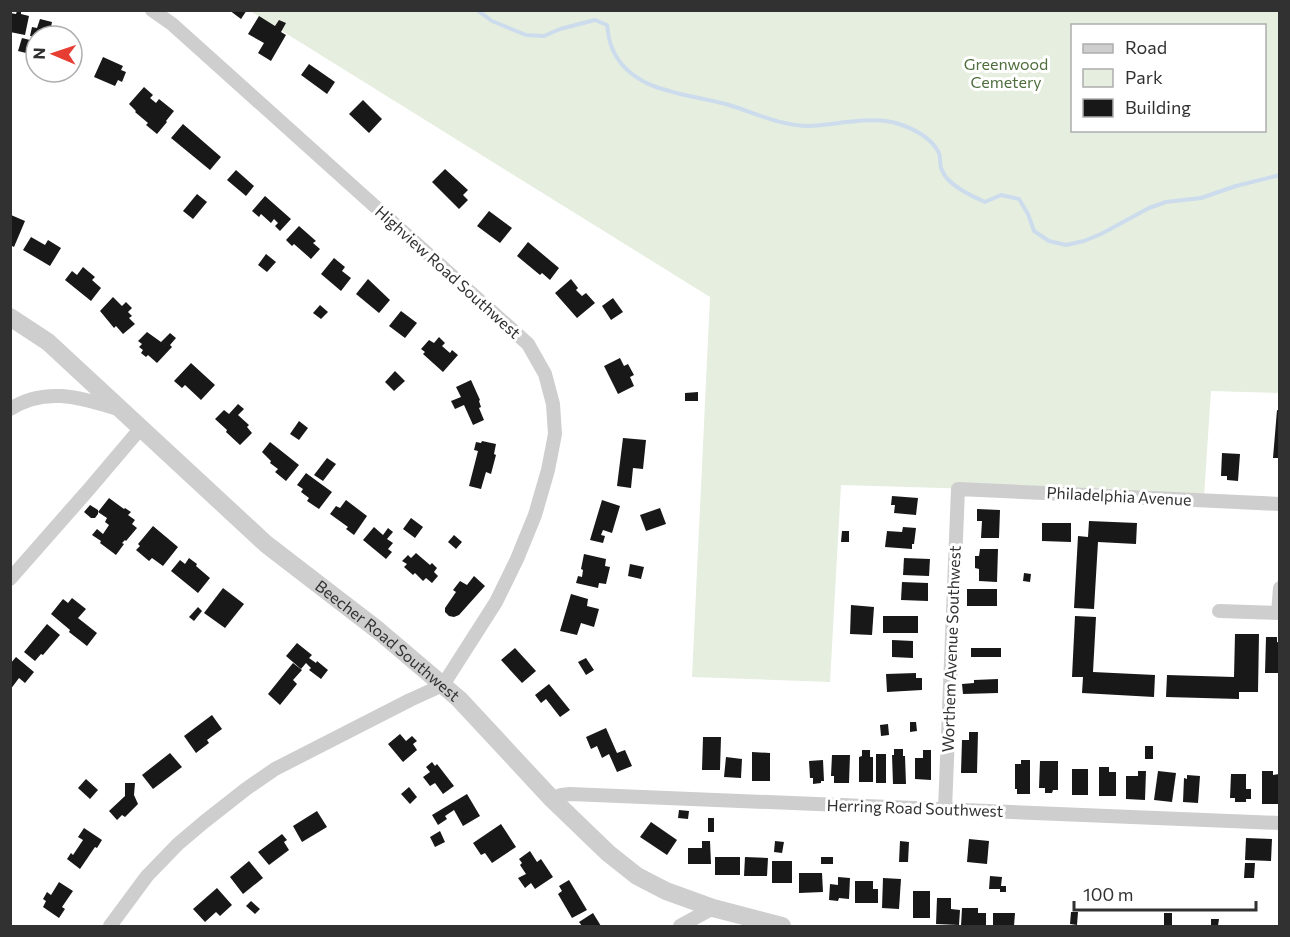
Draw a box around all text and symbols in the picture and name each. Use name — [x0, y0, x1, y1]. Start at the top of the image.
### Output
north arrow — [24, 24, 84, 84]
legend — [1071, 24, 1266, 132]
text: Road — [1125, 36, 1167, 58]
text: N — [29, 47, 48, 60]
park label: Greenwood Cemetery — [964, 54, 1048, 91]
text: Park — [1125, 66, 1163, 88]
text: Building — [1125, 96, 1191, 118]
street label: Highview Road Southwest — [372, 201, 525, 342]
street label: Philadelphia Avenue — [1046, 482, 1192, 509]
street label: Worthem Avenue Southwest — [937, 545, 964, 753]
street label: Beecher Road Southwest — [312, 576, 464, 705]
street label: Herring Road Southwest — [826, 795, 1004, 820]
scale bar — [1074, 874, 1256, 912]
text: 100 m — [1083, 883, 1133, 905]

